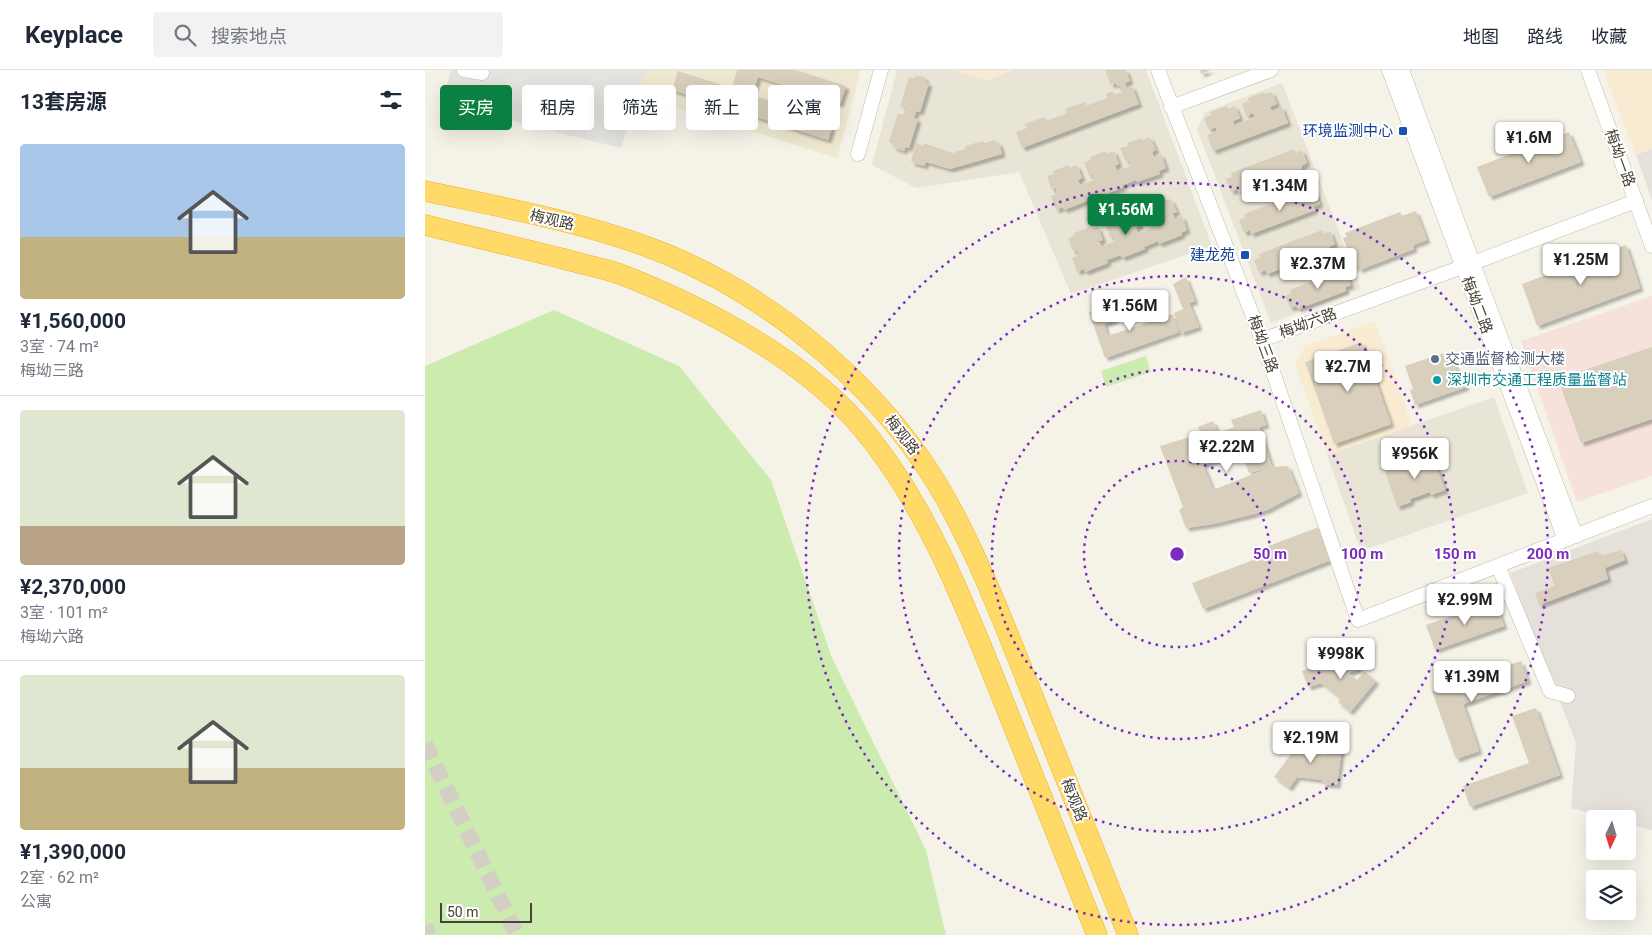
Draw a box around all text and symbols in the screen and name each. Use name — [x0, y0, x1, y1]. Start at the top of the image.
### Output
search box — [153, 12, 503, 57]
text: Keyplace — [25, 21, 123, 49]
icon: search — [171, 21, 199, 49]
text: 搜索地点 — [211, 25, 287, 48]
text: 地图 — [1463, 26, 1499, 47]
text: 路线 — [1527, 26, 1563, 47]
text: 收藏 — [1591, 26, 1627, 47]
chip: 买房 — [440, 85, 512, 130]
chip: 租房 — [522, 85, 594, 130]
chip: 筛选 — [604, 85, 676, 130]
chip: 新上 — [686, 85, 758, 130]
chip: 公寓 — [768, 85, 840, 130]
icon: filters — [377, 86, 405, 114]
text: 13套房源 — [20, 90, 107, 114]
place label: 环境监测中心 — [1303, 122, 1393, 140]
pin: ¥1.6M — [1494, 122, 1564, 164]
marker: 环境监测中心 — [1397, 125, 1409, 137]
street label: 梅坳一路 — [1601, 127, 1639, 189]
text: ¥1.6M — [1506, 128, 1552, 147]
pin: ¥1.34M — [1239, 170, 1321, 212]
text: ¥1.34M — [1253, 176, 1307, 195]
icon: home — [168, 177, 258, 267]
pin: ¥1.56M — [1085, 194, 1167, 236]
text: ¥1.56M — [1099, 200, 1153, 219]
street label: 梅观路 — [528, 206, 576, 234]
pin: ¥1.25M — [1540, 244, 1622, 286]
place label: 建龙苑 — [1190, 246, 1235, 264]
pin: ¥2.37M — [1277, 248, 1359, 290]
marker: 建龙苑 — [1239, 249, 1251, 261]
text: ¥1.25M — [1554, 250, 1608, 269]
text: ¥2.37M — [1291, 254, 1345, 273]
street label: 梅坳二路 — [1458, 274, 1496, 336]
pin: ¥1.56M — [1089, 290, 1171, 332]
text: ¥1.56M — [1103, 296, 1157, 315]
street label: 梅坳六路 — [1277, 304, 1339, 342]
text: ¥1,560,000 — [20, 309, 126, 333]
street label: 梅坳三路 — [1244, 313, 1282, 375]
text: 3室 · 74 m² — [20, 337, 99, 356]
pin: ¥2.7M — [1313, 350, 1383, 393]
place label: 交通监督检测大楼 — [1445, 350, 1565, 368]
marker: 交通监督检测大楼 — [1429, 353, 1441, 365]
text: ¥2.7M — [1325, 357, 1371, 376]
text: 梅坳三路 — [20, 361, 84, 380]
place label: 深圳市交通工程质量监督站 — [1447, 371, 1627, 389]
marker: 深圳市交通工程质量监督站 — [1431, 374, 1443, 386]
street label: 梅观路 — [881, 412, 923, 458]
pin: ¥2.22M — [1186, 430, 1268, 473]
text: ¥2.22M — [1200, 437, 1254, 456]
pin: ¥956K — [1380, 438, 1450, 480]
icon: home — [168, 442, 258, 532]
text: ¥956K — [1392, 444, 1438, 463]
centre of rings — [1168, 545, 1186, 563]
text: 50 m — [1253, 545, 1287, 563]
text: 100 m — [1341, 545, 1383, 563]
text: 150 m — [1434, 545, 1476, 563]
text: 200 m — [1527, 545, 1569, 563]
text: ¥2,370,000 — [20, 575, 126, 599]
pin: ¥2.99M — [1424, 584, 1506, 626]
text: ¥2.99M — [1438, 590, 1492, 609]
text: 3室 · 101 m² — [20, 603, 108, 622]
text: 梅坳六路 — [20, 627, 84, 646]
pin: ¥998K — [1306, 638, 1376, 680]
text: ¥998K — [1318, 644, 1364, 663]
pin: ¥1.39M — [1431, 660, 1513, 703]
text: ¥1.39M — [1445, 667, 1499, 686]
icon: home — [168, 707, 258, 797]
pin: ¥2.19M — [1270, 722, 1352, 764]
text: ¥2.19M — [1284, 728, 1338, 747]
street label: 梅观路 — [1057, 776, 1091, 824]
north arrow — [1586, 810, 1636, 860]
map controls — [1586, 810, 1636, 920]
text: ¥1,390,000 — [20, 840, 126, 864]
text: 2室 · 62 m² — [20, 868, 99, 887]
button: layers — [1586, 870, 1636, 920]
text: 公寓 — [20, 892, 52, 911]
scale bar — [440, 900, 533, 923]
text: 50 m — [447, 904, 479, 920]

